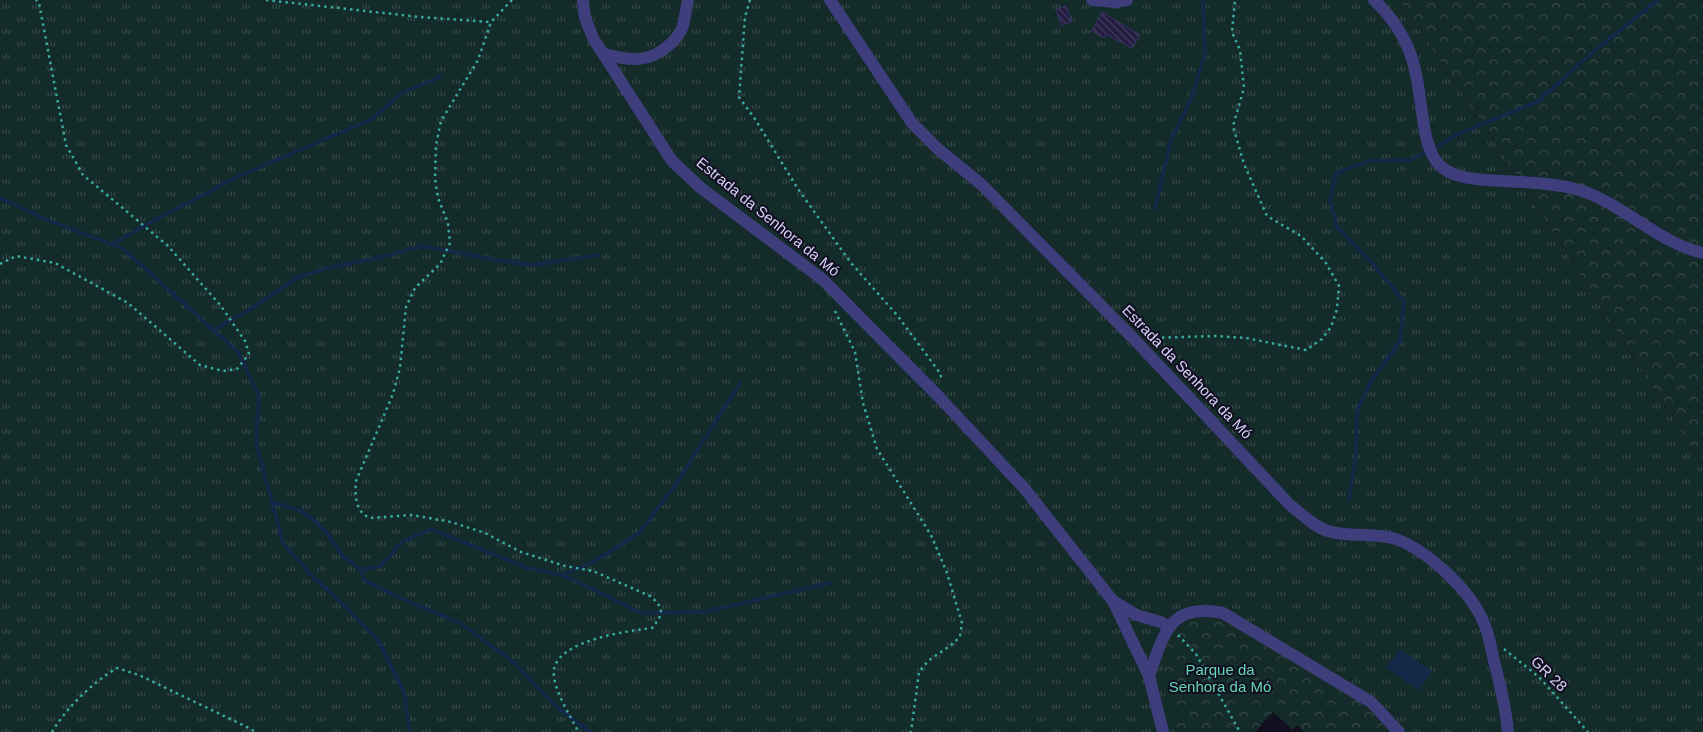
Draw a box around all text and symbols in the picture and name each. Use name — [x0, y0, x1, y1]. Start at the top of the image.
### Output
street label: Estrada da Senhora da Mó — [693, 154, 843, 280]
street label: Estrada da Senhora da Mó — [1119, 301, 1256, 442]
street label: GR 28 — [1528, 652, 1571, 695]
park label: Parque da Senhora da Mó — [1169, 661, 1271, 695]

